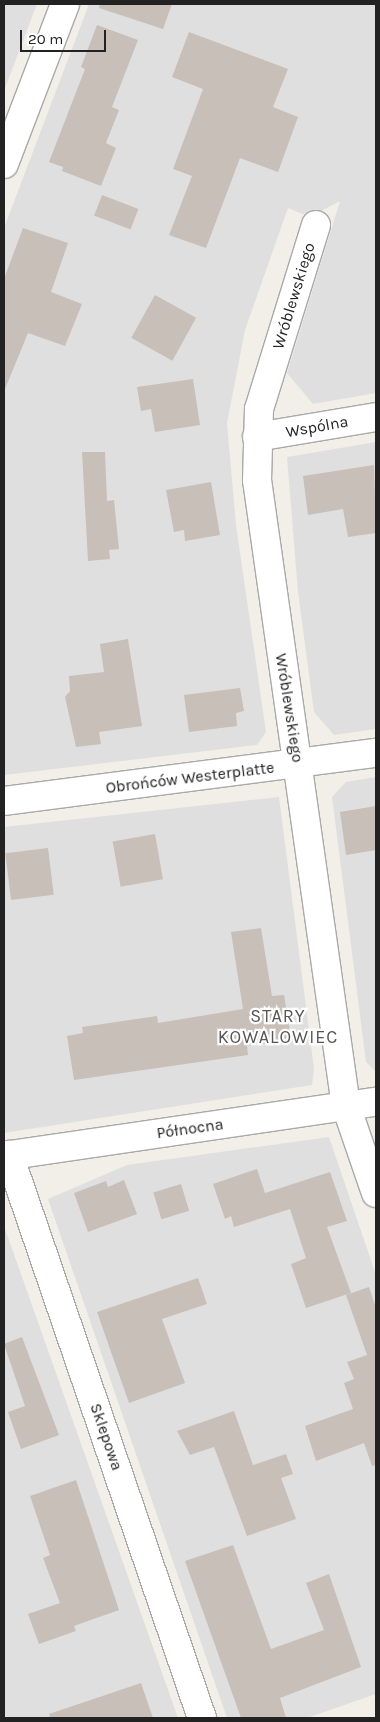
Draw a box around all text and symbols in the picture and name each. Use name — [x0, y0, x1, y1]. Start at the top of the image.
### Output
scale bar — [22, 20, 109, 52]
text: 20 m — [28, 30, 63, 48]
street label: Wróblewskiego — [269, 240, 319, 352]
street label: Wspólna — [284, 412, 350, 442]
street label: Wróblewskiego — [271, 652, 307, 764]
street label: Obrońców Westerplatte — [105, 758, 275, 798]
district label: STARY KOWALOWIEC — [216, 1006, 340, 1048]
street label: Północna — [155, 1115, 225, 1143]
street label: Sklepowa — [86, 1401, 126, 1473]

